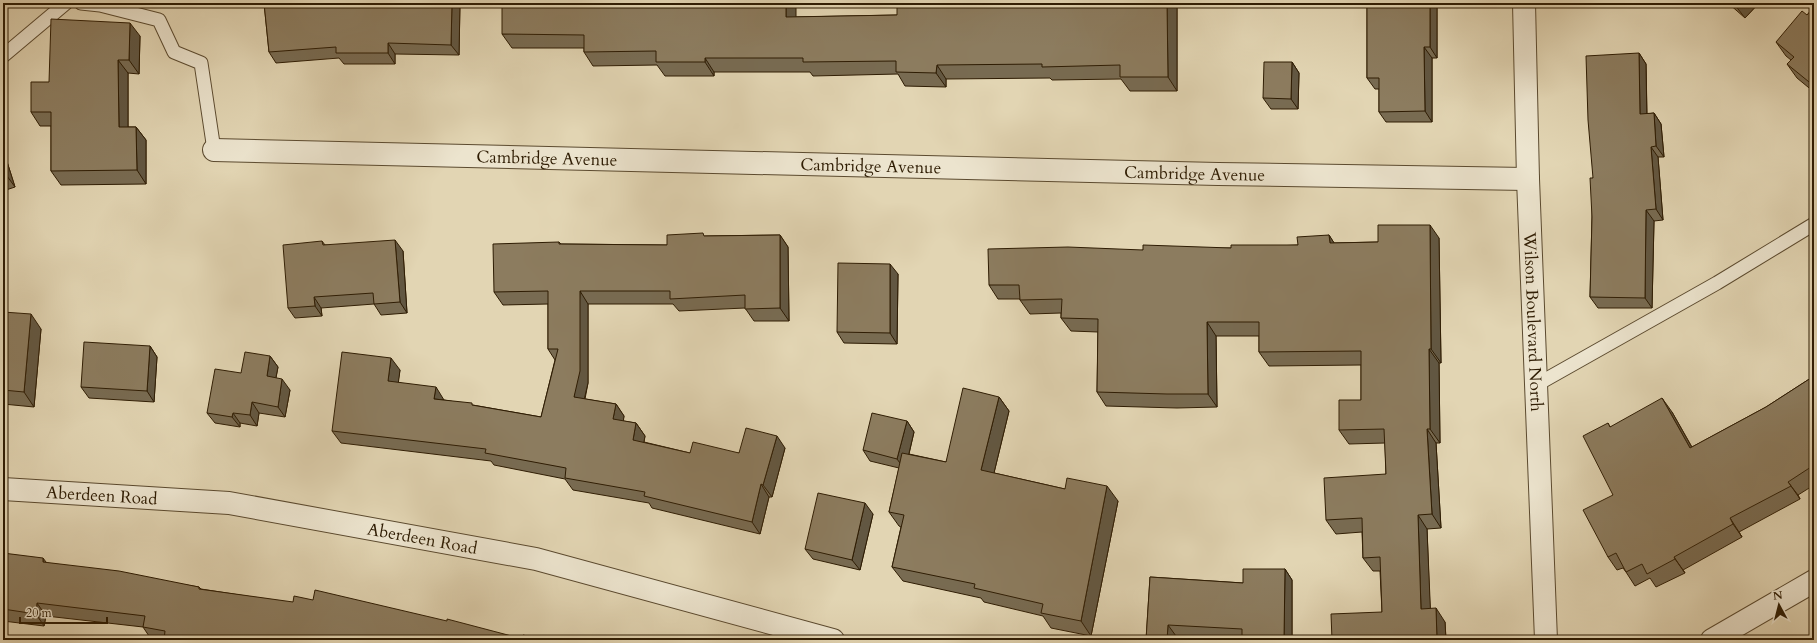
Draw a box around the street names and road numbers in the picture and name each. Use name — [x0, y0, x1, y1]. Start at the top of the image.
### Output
street label: Cambridge Avenue — [476, 145, 618, 171]
street label: Cambridge Avenue — [800, 153, 942, 179]
street label: Cambridge Avenue — [1124, 160, 1265, 186]
street label: Wilson Boulevard North — [1519, 231, 1549, 413]
street label: Aberdeen Road — [46, 480, 158, 510]
street label: Aberdeen Road — [366, 517, 479, 560]

